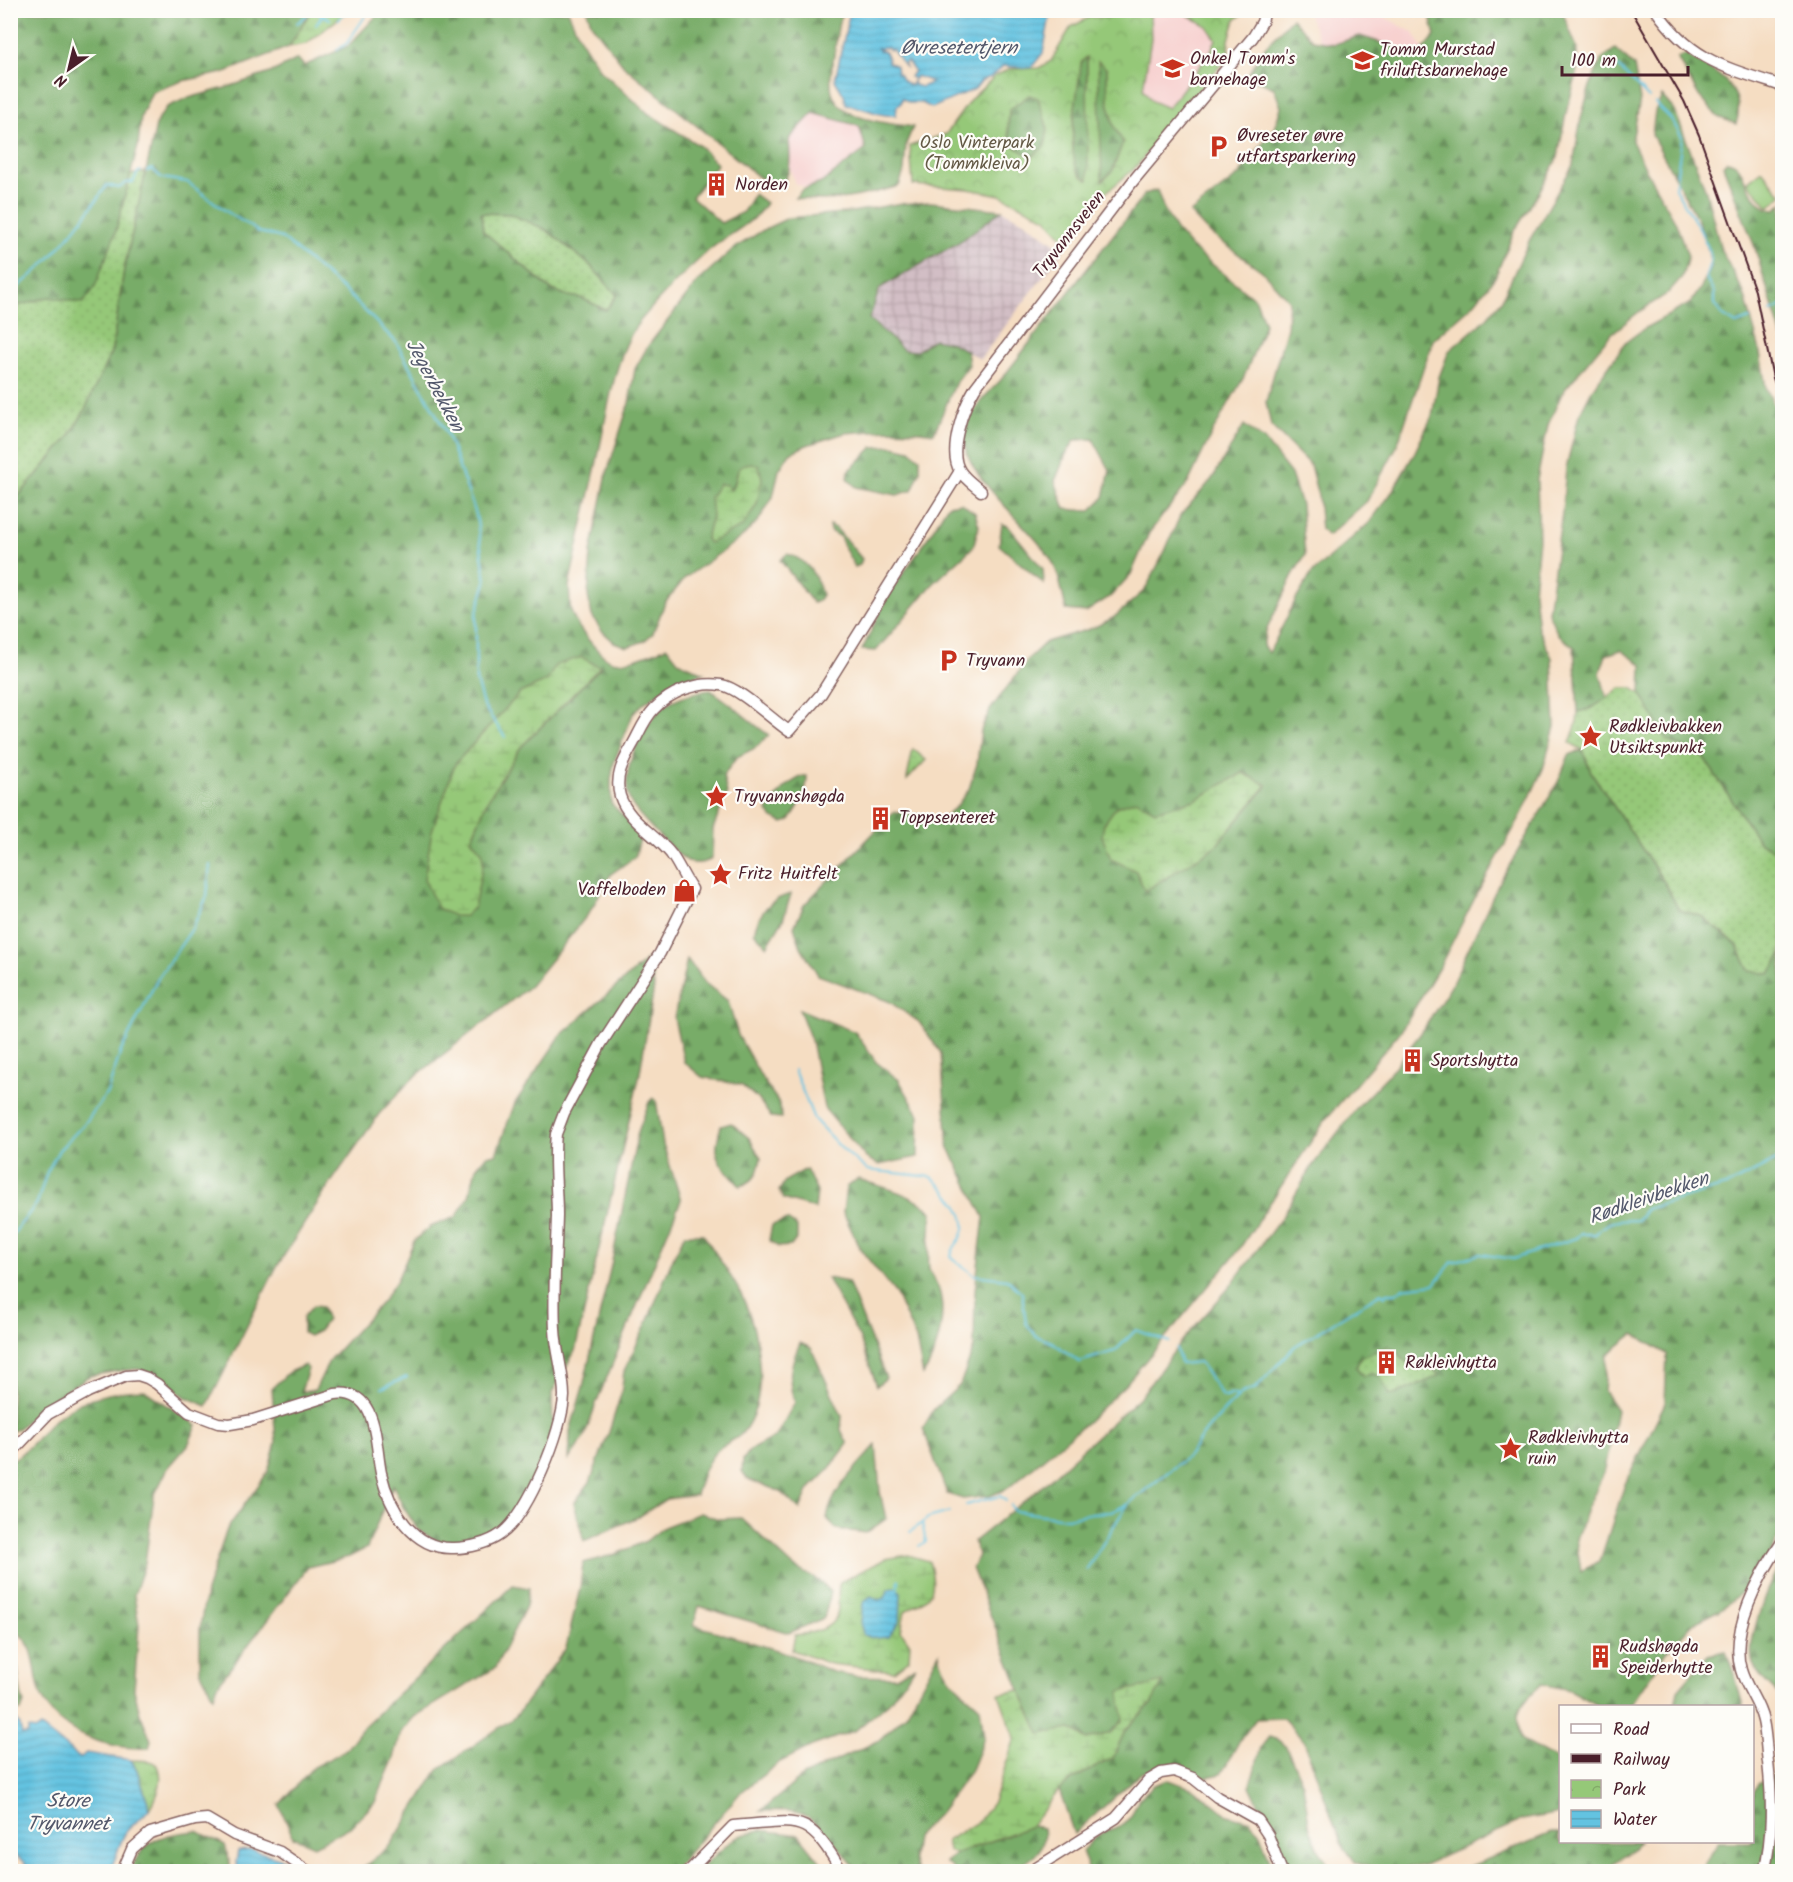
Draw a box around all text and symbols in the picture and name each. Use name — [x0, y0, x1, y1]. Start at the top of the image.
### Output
water label: Øvresetertjern — [901, 33, 1018, 65]
place label: Tomm Murstad friluftsbarnehage — [1380, 36, 1508, 86]
north arrow — [39, 39, 99, 99]
scale bar — [1562, 39, 1688, 77]
place label: Onkel Tomm's barnehage — [1190, 45, 1296, 95]
school or university icon: Tomm Murstad friluftsbarnehage — [1349, 47, 1375, 73]
text: 100 m — [1571, 47, 1616, 76]
school or university icon: Onkel Tomm's barnehage — [1159, 56, 1185, 82]
text: N — [50, 67, 73, 93]
place label: Øvreseter øvre utfartsparkering — [1237, 122, 1356, 172]
park label: Oslo Vinterpark (Tommkleiva) — [920, 129, 1035, 179]
parking icon: Øvreseter øvre utfartsparkering — [1206, 133, 1232, 159]
place label: Norden — [735, 171, 788, 200]
building icon: Norden — [704, 172, 730, 198]
street label: Tryvannsveien — [1026, 185, 1114, 285]
water label: Jegerbekken — [396, 334, 473, 439]
place label: Tryvann — [966, 647, 1025, 676]
parking icon: Tryvann — [935, 648, 961, 674]
place label: Rødkleivbakken Utsiktspunkt — [1609, 713, 1722, 763]
place icon: Rødkleivbakken Utsiktspunkt — [1578, 724, 1604, 750]
place label: Tryvannshøgda — [734, 783, 845, 812]
place icon: Tryvannshøgda — [703, 784, 729, 810]
place label: Toppsenteret — [899, 804, 996, 833]
building icon: Toppsenteret — [868, 805, 894, 831]
place label: Fritz Huitfelt — [738, 860, 839, 889]
place icon: Fritz Huitfelt — [707, 861, 733, 887]
place label: Vaffelboden — [578, 876, 666, 905]
shop icon: Vaffelboden — [671, 877, 697, 903]
place label: Sportshytta — [1431, 1047, 1518, 1076]
building icon: Sportshytta — [1400, 1048, 1426, 1074]
water label: Rødkleivbekken — [1585, 1163, 1715, 1235]
place label: Røkleivhytta — [1405, 1349, 1497, 1378]
building icon: Røkleivhytta — [1374, 1350, 1400, 1376]
place label: Rødkleivhytta ruin — [1528, 1424, 1629, 1474]
place icon: Rødkleivhytta ruin — [1497, 1435, 1523, 1461]
place label: Rudshøgda Speiderhytte — [1619, 1633, 1713, 1683]
building icon: Rudshøgda Speiderhytte — [1588, 1644, 1614, 1670]
legend — [1559, 1705, 1754, 1843]
text: Road — [1613, 1716, 1650, 1745]
text: Railway — [1613, 1746, 1670, 1775]
text: Park — [1613, 1776, 1646, 1805]
water label: Store Tryvannet — [27, 1786, 113, 1841]
text: Water — [1613, 1806, 1658, 1835]

